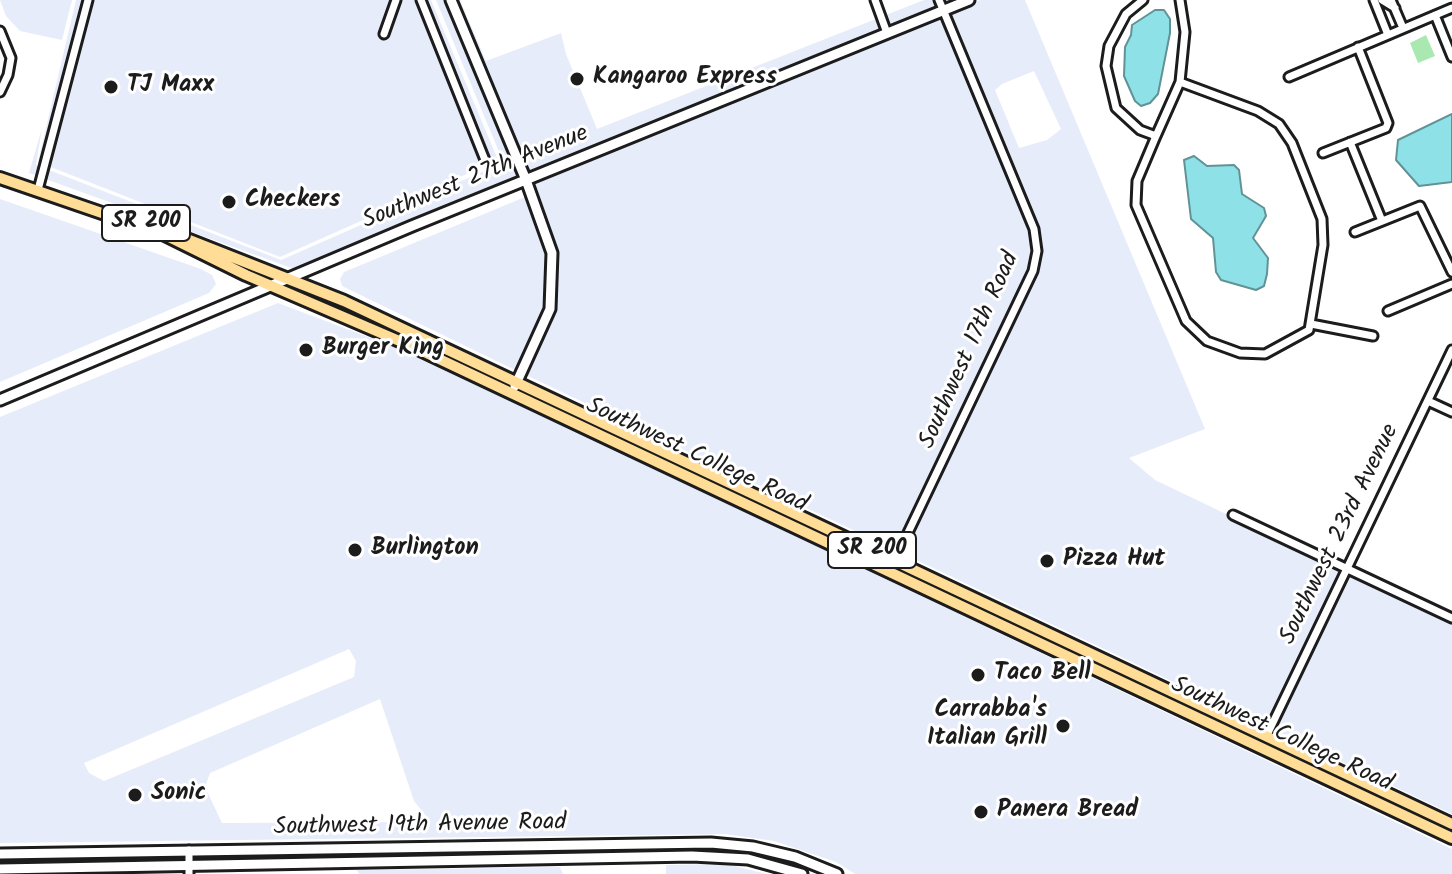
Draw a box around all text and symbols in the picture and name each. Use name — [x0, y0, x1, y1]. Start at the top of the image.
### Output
place label: Kangaroo Express — [593, 65, 777, 93]
marker: Kangaroo Express — [568, 70, 586, 88]
place label: TJ Maxx — [127, 73, 214, 101]
marker: TJ Maxx — [102, 78, 120, 96]
street label: Southwest 27th Avenue — [359, 121, 593, 237]
place label: Checkers — [245, 188, 340, 216]
marker: Checkers — [220, 193, 238, 211]
road number: SR 200 — [102, 205, 190, 241]
street label: Southwest 17th Road — [915, 248, 1027, 454]
place label: Burger King — [322, 336, 444, 364]
marker: Burger King — [297, 341, 315, 359]
street label: Southwest College Road — [581, 393, 811, 521]
street label: Southwest 23rd Avenue — [1275, 420, 1407, 650]
road number: SR 200 — [828, 532, 916, 568]
place label: Burlington — [371, 536, 479, 564]
marker: Burlington — [346, 541, 364, 559]
place label: Pizza Hut — [1063, 547, 1165, 575]
marker: Pizza Hut — [1038, 552, 1056, 570]
place label: Taco Bell — [994, 661, 1091, 689]
marker: Taco Bell — [969, 666, 987, 684]
street label: Southwest College Road — [1166, 672, 1396, 800]
place label: Carrabba's Italian Grill — [927, 698, 1047, 754]
marker: Carrabba's Italian Grill — [1054, 717, 1072, 735]
place label: Sonic — [151, 781, 206, 809]
marker: Sonic — [126, 786, 144, 804]
place label: Panera Bread — [997, 798, 1138, 826]
marker: Panera Bread — [972, 803, 990, 821]
street label: Southwest 19th Avenue Road — [273, 810, 567, 844]

